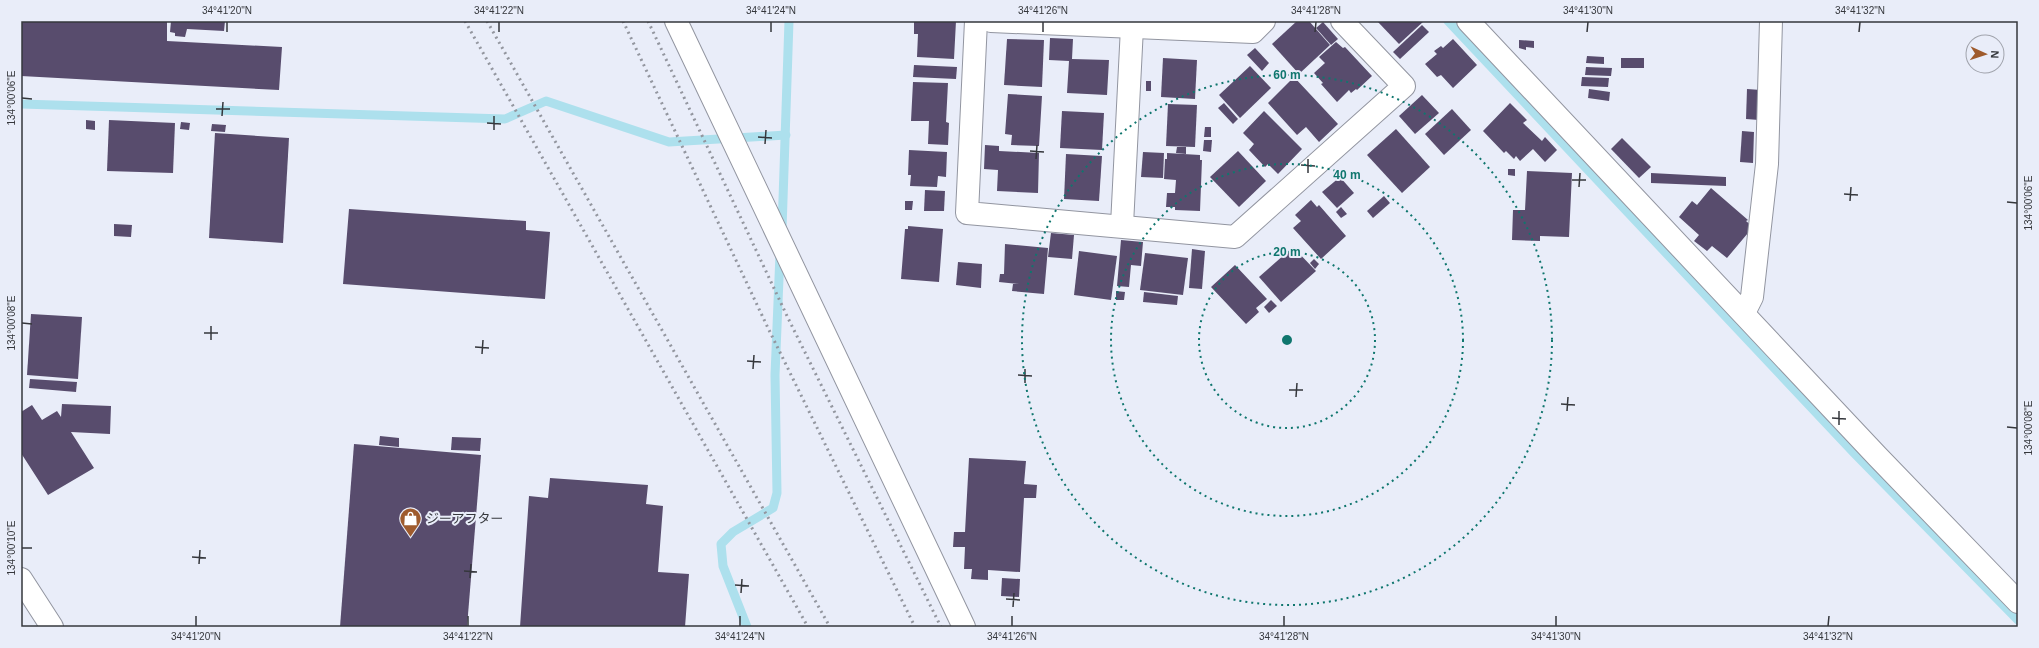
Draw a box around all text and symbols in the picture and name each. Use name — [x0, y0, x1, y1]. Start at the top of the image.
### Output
text: 34°41'20"N — [202, 5, 252, 16]
text: 34°41'22"N — [474, 5, 524, 16]
text: 34°41'24"N — [746, 5, 796, 16]
text: 34°41'26"N — [1018, 5, 1068, 16]
text: 34°41'28"N — [1291, 5, 1341, 16]
text: 34°41'30"N — [1563, 5, 1613, 16]
text: 34°41'32"N — [1835, 5, 1885, 16]
north arrow — [1965, 34, 2005, 74]
text: N — [1989, 50, 2001, 59]
text: 60 m — [1273, 68, 1301, 82]
text: 134°00'06"E — [6, 70, 17, 126]
text: 40 m — [1333, 168, 1361, 182]
text: 134°00'06"E — [2023, 175, 2034, 231]
text: 20 m — [1273, 245, 1301, 259]
text: 134°00'08"E — [6, 295, 17, 351]
centre of rings — [1280, 333, 1294, 347]
text: 134°00'08"E — [2023, 400, 2034, 456]
shop icon: ジーアフター — [398, 505, 424, 538]
place label: ジーアフター — [426, 511, 503, 526]
text: 134°00'10"E — [6, 520, 17, 576]
text: 34°41'20"N — [171, 631, 221, 642]
text: 34°41'22"N — [443, 631, 493, 642]
text: 34°41'24"N — [715, 631, 765, 642]
text: 34°41'26"N — [987, 631, 1037, 642]
text: 34°41'28"N — [1259, 631, 1309, 642]
text: 34°41'30"N — [1531, 631, 1581, 642]
text: 34°41'32"N — [1803, 631, 1853, 642]

